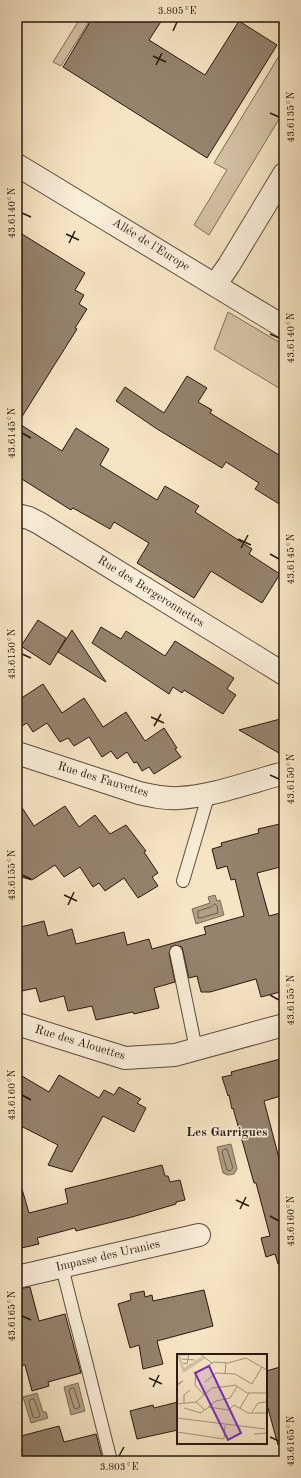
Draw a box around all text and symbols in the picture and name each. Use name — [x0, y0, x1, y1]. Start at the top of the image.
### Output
text: 3.805°E — [158, 6, 196, 16]
text: 43.6135°N — [286, 91, 296, 143]
text: 43.6140°N — [7, 187, 17, 239]
street label: Allée de l'Europe — [110, 216, 192, 274]
text: 43.6140°N — [286, 312, 296, 364]
text: 43.6145°N — [7, 407, 17, 459]
text: 43.6145°N — [286, 533, 296, 585]
street label: Rue des Bergeronnettes — [95, 554, 207, 630]
text: 43.6150°N — [7, 628, 17, 680]
text: 43.6150°N — [286, 753, 296, 805]
street label: Rue des Fauvettes — [56, 760, 150, 800]
text: 43.6155°N — [7, 849, 17, 901]
text: 43.6155°N — [286, 974, 296, 1026]
street label: Rue des Alouettes — [33, 1024, 127, 1062]
text: 43.6160°N — [7, 1069, 17, 1121]
district label: Les Garrigues — [186, 1126, 268, 1139]
text: 43.6160°N — [286, 1195, 296, 1247]
street label: Impasse des Uranies — [55, 1238, 161, 1274]
text: 43.6165°N — [7, 1290, 17, 1342]
inset map — [177, 1354, 267, 1444]
text: 43.6165°N — [286, 1415, 296, 1467]
text: 3.803°E — [100, 1462, 138, 1472]

